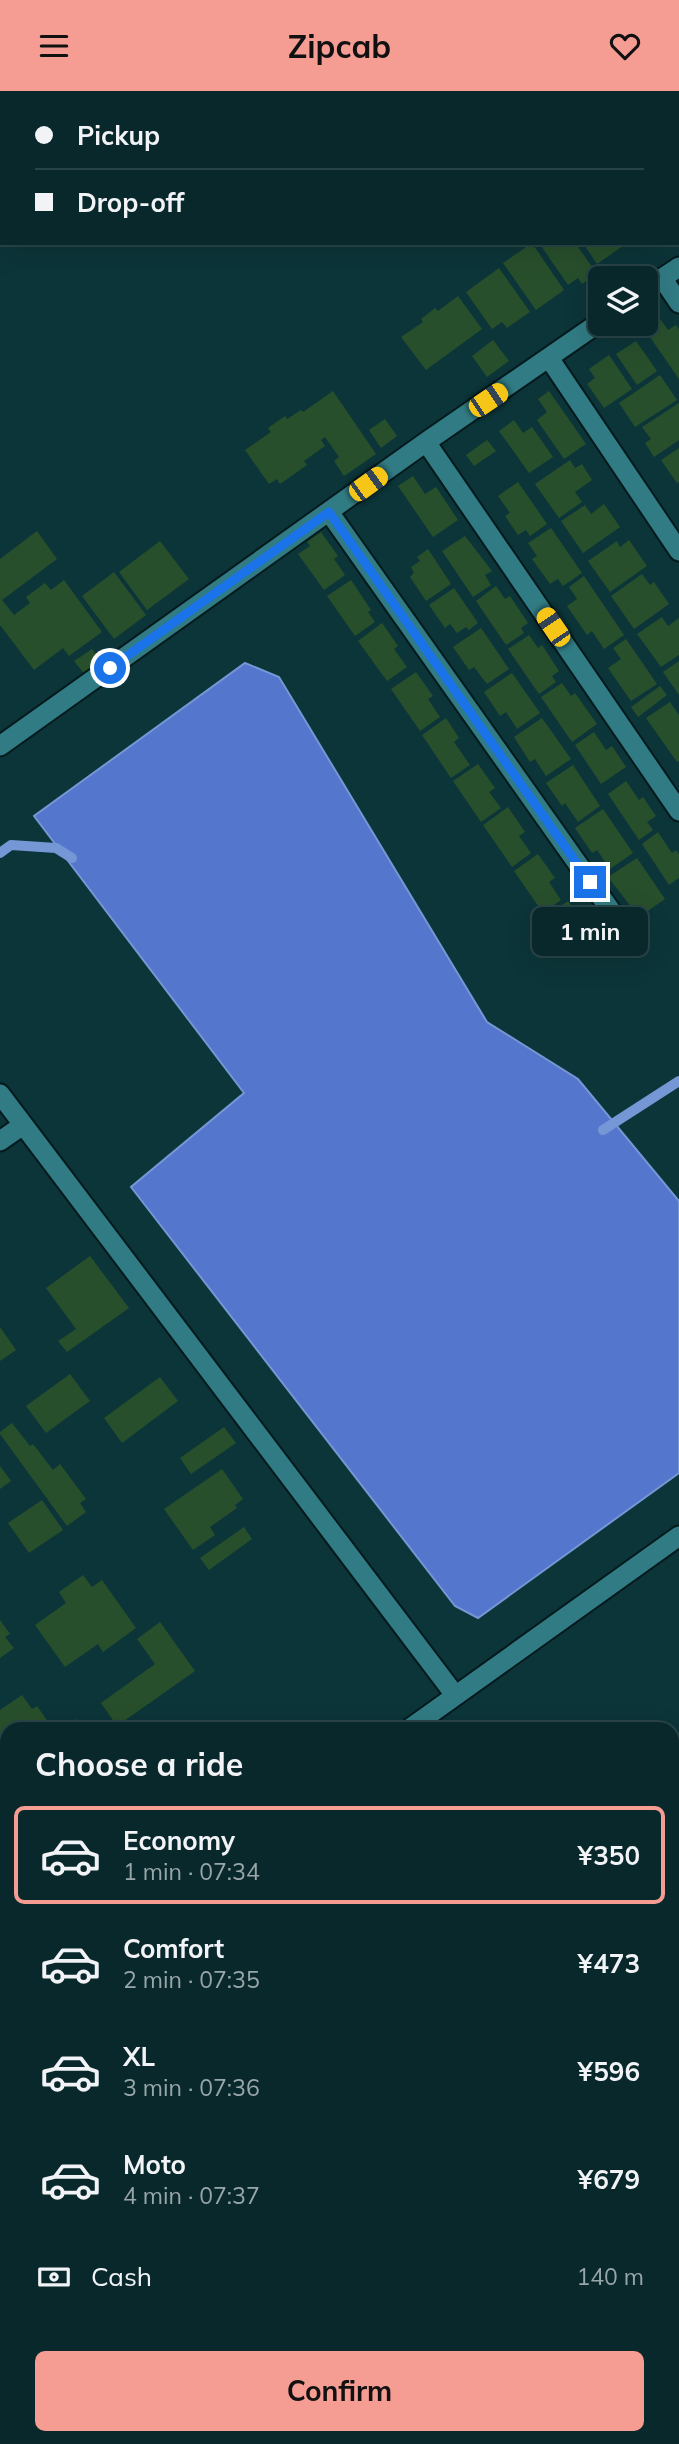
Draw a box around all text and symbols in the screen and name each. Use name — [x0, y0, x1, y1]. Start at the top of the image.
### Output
text: Zipcab — [288, 26, 391, 66]
icon: menu — [35, 27, 73, 65]
icon: heart — [606, 27, 644, 65]
text: Pickup — [77, 119, 160, 152]
text: Drop-off — [77, 186, 184, 219]
map controls — [588, 266, 658, 336]
button: layers — [588, 266, 658, 336]
car — [465, 380, 512, 420]
car — [345, 463, 392, 505]
car — [533, 604, 574, 650]
route start — [94, 652, 126, 684]
route end — [574, 866, 606, 898]
callout: 1 min — [532, 907, 648, 955]
text: 1 min — [560, 917, 620, 946]
text: Choose a ride — [35, 1744, 243, 1784]
icon: car — [39, 1824, 102, 1887]
text: Economy — [123, 1824, 235, 1857]
text: ¥350 — [578, 1839, 640, 1872]
text: 1 min · 07:34 — [123, 1857, 260, 1886]
icon: car — [39, 1932, 102, 1995]
text: Comfort — [123, 1932, 224, 1965]
text: ¥473 — [578, 1947, 640, 1980]
text: 2 min · 07:35 — [123, 1965, 260, 1994]
icon: car — [39, 2040, 102, 2103]
text: XL — [123, 2040, 155, 2073]
text: ¥596 — [578, 2055, 640, 2088]
text: 3 min · 07:36 — [123, 2073, 260, 2102]
icon: car — [39, 2148, 102, 2211]
text: Moto — [123, 2148, 186, 2181]
text: ¥679 — [578, 2163, 640, 2196]
text: 4 min · 07:37 — [123, 2181, 260, 2210]
icon: cash — [35, 2258, 73, 2296]
text: Cash — [91, 2260, 152, 2293]
text: 140 m — [576, 2262, 644, 2291]
button: Confirm — [35, 2351, 644, 2431]

